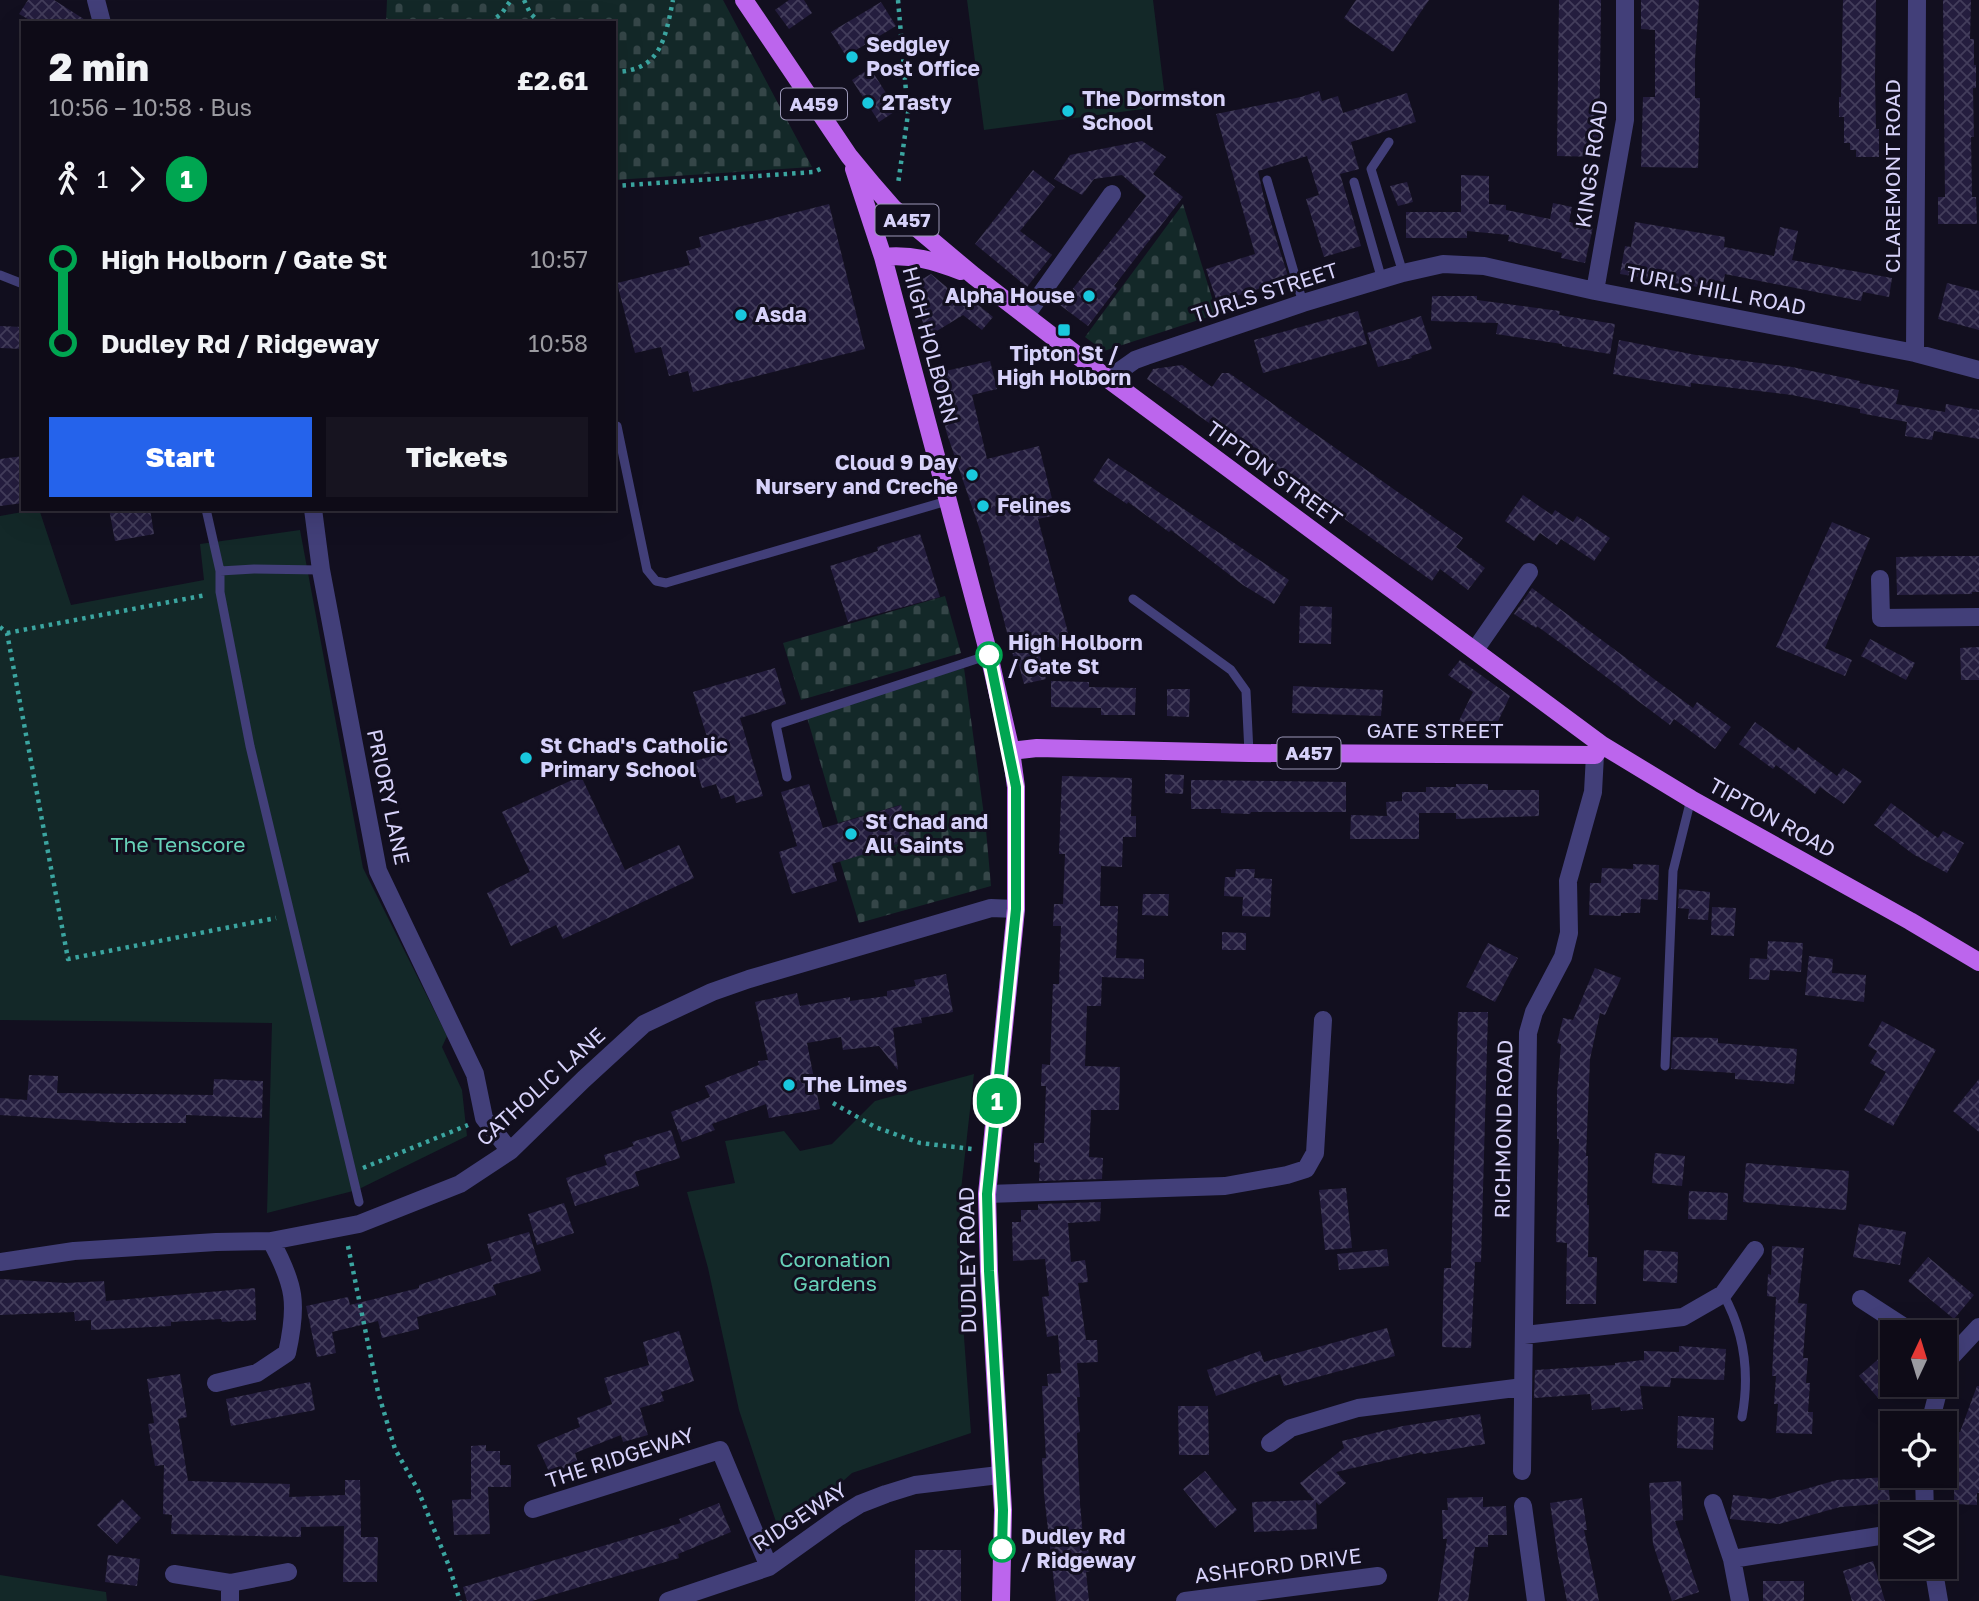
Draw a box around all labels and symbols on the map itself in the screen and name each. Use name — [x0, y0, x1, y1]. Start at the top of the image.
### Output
place label: Sedgley Post Office — [866, 31, 980, 81]
marker: Sedgley Post Office — [844, 49, 860, 65]
street label: CLAREMONT ROAD — [1879, 79, 1905, 273]
place label: The Dormston School — [1082, 85, 1226, 135]
road number: A459 — [781, 88, 847, 120]
place label: 2Tasty — [882, 89, 952, 115]
marker: 2Tasty — [860, 95, 876, 111]
street label: KINGS ROAD — [1569, 98, 1613, 229]
marker: The Dormston School — [1060, 103, 1076, 119]
road number: A457 — [876, 204, 939, 235]
street label: TURLS STREET — [1188, 256, 1341, 328]
street label: TURLS HILL ROAD — [1624, 260, 1808, 320]
street label: HIGH HOLBORN — [897, 263, 964, 426]
place label: Alpha House — [945, 282, 1075, 308]
marker: Alpha House — [1081, 288, 1097, 304]
place label: Asda — [755, 301, 807, 327]
marker: Asda — [733, 307, 749, 323]
marker: Tipton St / High Holborn — [1056, 322, 1072, 338]
place label: Tipton St / High Holborn — [997, 340, 1131, 390]
street label: TIPTON STREET — [1201, 415, 1348, 531]
place label: Cloud 9 Day Nursery and Creche — [755, 449, 958, 499]
marker: Cloud 9 Day Nursery and Creche — [964, 467, 980, 483]
place label: Felines — [997, 492, 1072, 518]
marker: Felines — [975, 498, 991, 514]
place label: High Holborn / Gate St — [1008, 629, 1143, 679]
marker: High Holborn / Gate St — [976, 642, 1002, 668]
street label: GATE STREET — [1366, 717, 1504, 743]
street label: PRIORY LANE — [362, 727, 416, 867]
place label: St Chad's Catholic Primary School — [540, 732, 728, 782]
road number: A457 — [1278, 738, 1340, 768]
marker: St Chad's Catholic Primary School — [518, 750, 534, 766]
street label: TIPTON ROAD — [1705, 772, 1840, 863]
place label: St Chad and All Saints — [865, 808, 988, 858]
marker: St Chad and All Saints — [843, 826, 859, 842]
park label: The Tenscore — [111, 831, 245, 857]
street label: CATHOLIC LANE — [471, 1022, 610, 1151]
street label: RICHMOND ROAD — [1488, 1039, 1518, 1219]
place label: The Limes — [803, 1071, 907, 1097]
marker: The Limes — [781, 1077, 797, 1093]
line badge: 1 — [974, 1078, 1020, 1124]
street label: DUDLEY ROAD — [953, 1187, 981, 1334]
park label: Coronation Gardens — [779, 1246, 891, 1296]
north arrow — [1880, 1320, 1956, 1396]
street label: THE RIDGEWAY — [542, 1421, 698, 1493]
street label: RIDGEWAY — [747, 1476, 852, 1556]
place label: Dudley Rd / Ridgeway — [1021, 1523, 1137, 1573]
marker: Dudley Rd / Ridgeway — [989, 1536, 1015, 1562]
street label: ASHFORD DRIVE — [1193, 1542, 1363, 1588]

